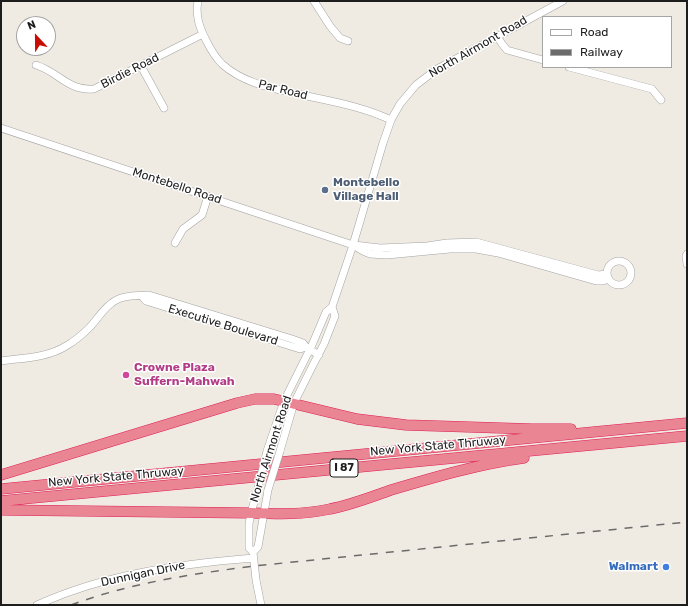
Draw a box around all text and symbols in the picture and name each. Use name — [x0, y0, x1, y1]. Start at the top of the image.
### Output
street label: North Airmont Road — [426, 13, 530, 81]
north arrow — [16, 16, 56, 56]
legend — [542, 16, 672, 68]
text: N — [26, 18, 38, 33]
text: Road — [580, 25, 608, 39]
text: Railway — [580, 45, 623, 59]
street label: Birdie Road — [98, 50, 162, 92]
street label: Par Road — [257, 77, 309, 103]
street label: Montebello Road — [131, 165, 223, 207]
place label: Montebello Village Hall — [333, 176, 400, 204]
marker: Montebello Village Hall — [320, 185, 330, 195]
street label: Executive Boulevard — [166, 301, 280, 349]
place label: Crowne Plaza Suffern-Mahwah — [134, 361, 235, 389]
marker: Crowne Plaza Suffern-Mahwah — [121, 370, 131, 380]
street label: North Airmont Road — [247, 394, 295, 504]
street label: New York State Thruway — [370, 433, 506, 459]
road number: I 87 — [330, 459, 358, 477]
street label: New York State Thruway — [48, 464, 184, 490]
street label: Dunnigan Drive — [100, 558, 186, 590]
place label: Walmart — [609, 560, 658, 574]
marker: Walmart — [661, 562, 671, 572]

